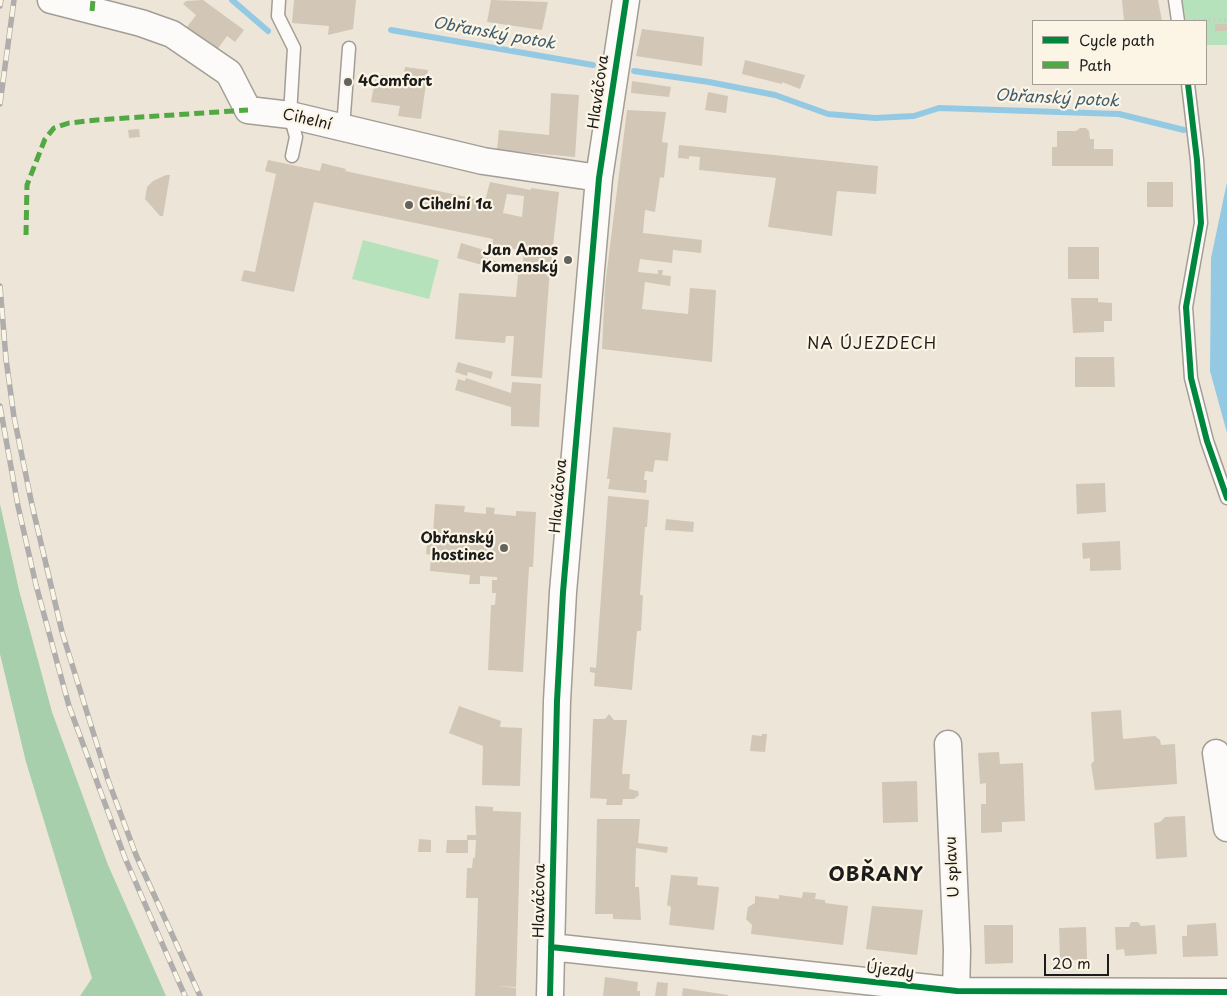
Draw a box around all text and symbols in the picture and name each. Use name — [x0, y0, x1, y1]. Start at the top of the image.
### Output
water label: Obřanský potok — [431, 14, 557, 54]
legend — [1032, 20, 1207, 85]
text: Cycle path — [1079, 28, 1155, 51]
text: Path — [1079, 53, 1111, 76]
street label: Hlaváčova — [585, 54, 613, 130]
place label: 4Comfort — [358, 73, 433, 91]
marker: 4Comfort — [342, 76, 354, 88]
water label: Obřanský potok — [995, 86, 1119, 112]
street label: Cihelní — [281, 106, 333, 134]
place label: Cihelní 1a — [419, 196, 492, 214]
marker: Cihelní 1a — [403, 199, 415, 211]
place label: Jan Amos Komenský — [481, 242, 558, 277]
marker: Jan Amos Komenský — [562, 254, 574, 266]
district label: NA ÚJEZDECH — [806, 335, 938, 355]
street label: Hlaváčova — [547, 458, 571, 534]
place label: Obřanský hostinec — [421, 530, 494, 565]
marker: Obřanský hostinec — [498, 542, 510, 554]
street label: U splavu — [942, 836, 964, 898]
district label: OBŘANY — [828, 863, 924, 887]
street label: Hlaváčova — [530, 864, 550, 938]
scale bar — [1047, 944, 1112, 976]
text: 20 m — [1052, 951, 1091, 974]
street label: Újezdy — [865, 960, 915, 982]

